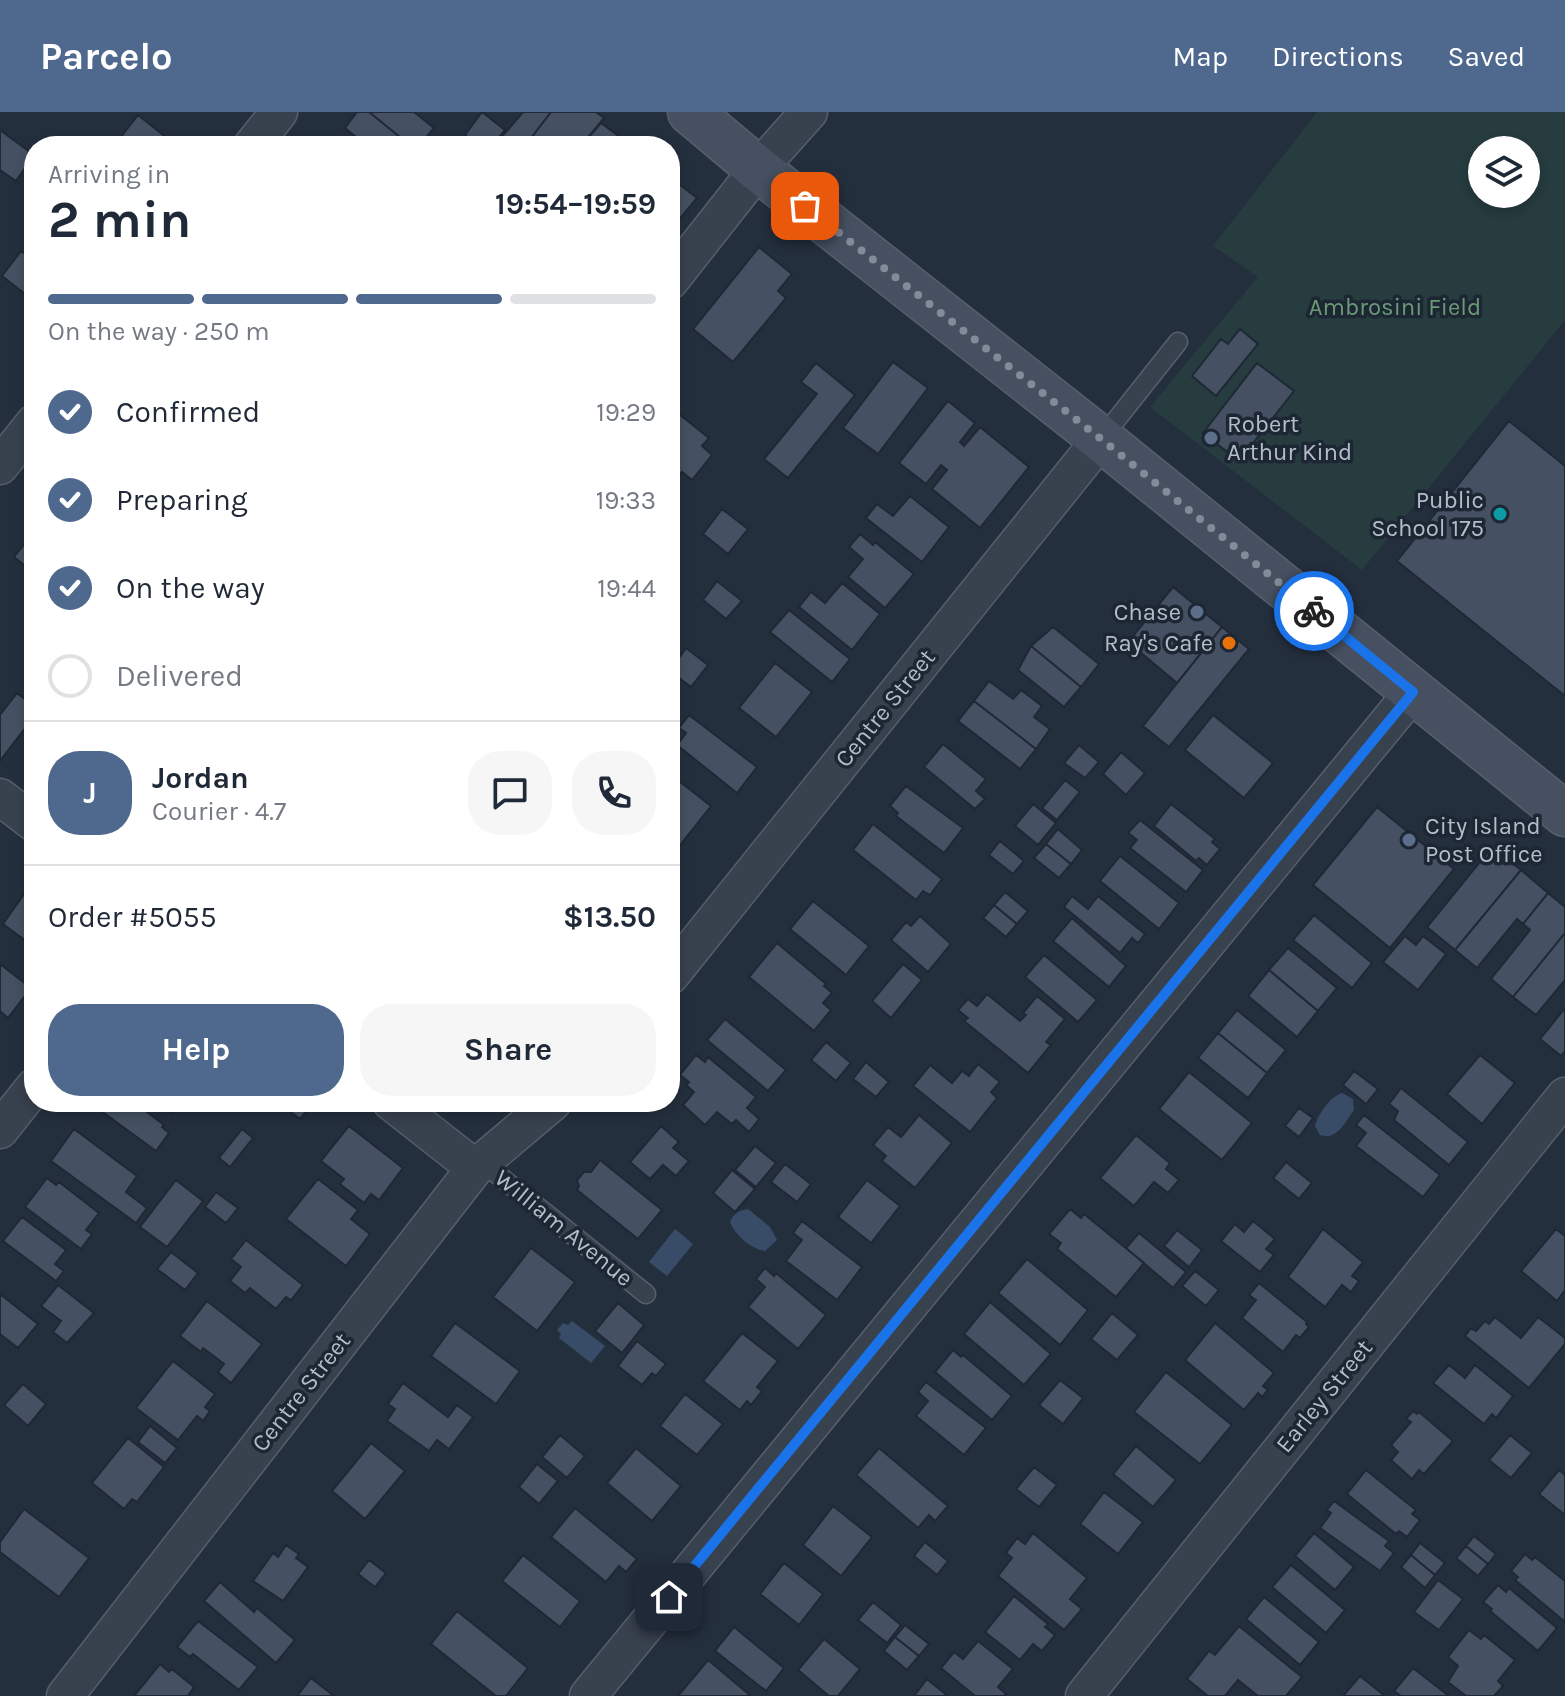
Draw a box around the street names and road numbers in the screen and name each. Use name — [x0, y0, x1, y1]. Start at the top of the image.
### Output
street label: Centre Street — [829, 644, 941, 772]
street label: William Avenue — [489, 1164, 639, 1292]
street label: Centre Street — [246, 1327, 356, 1457]
street label: Earley Street — [1270, 1334, 1378, 1458]

